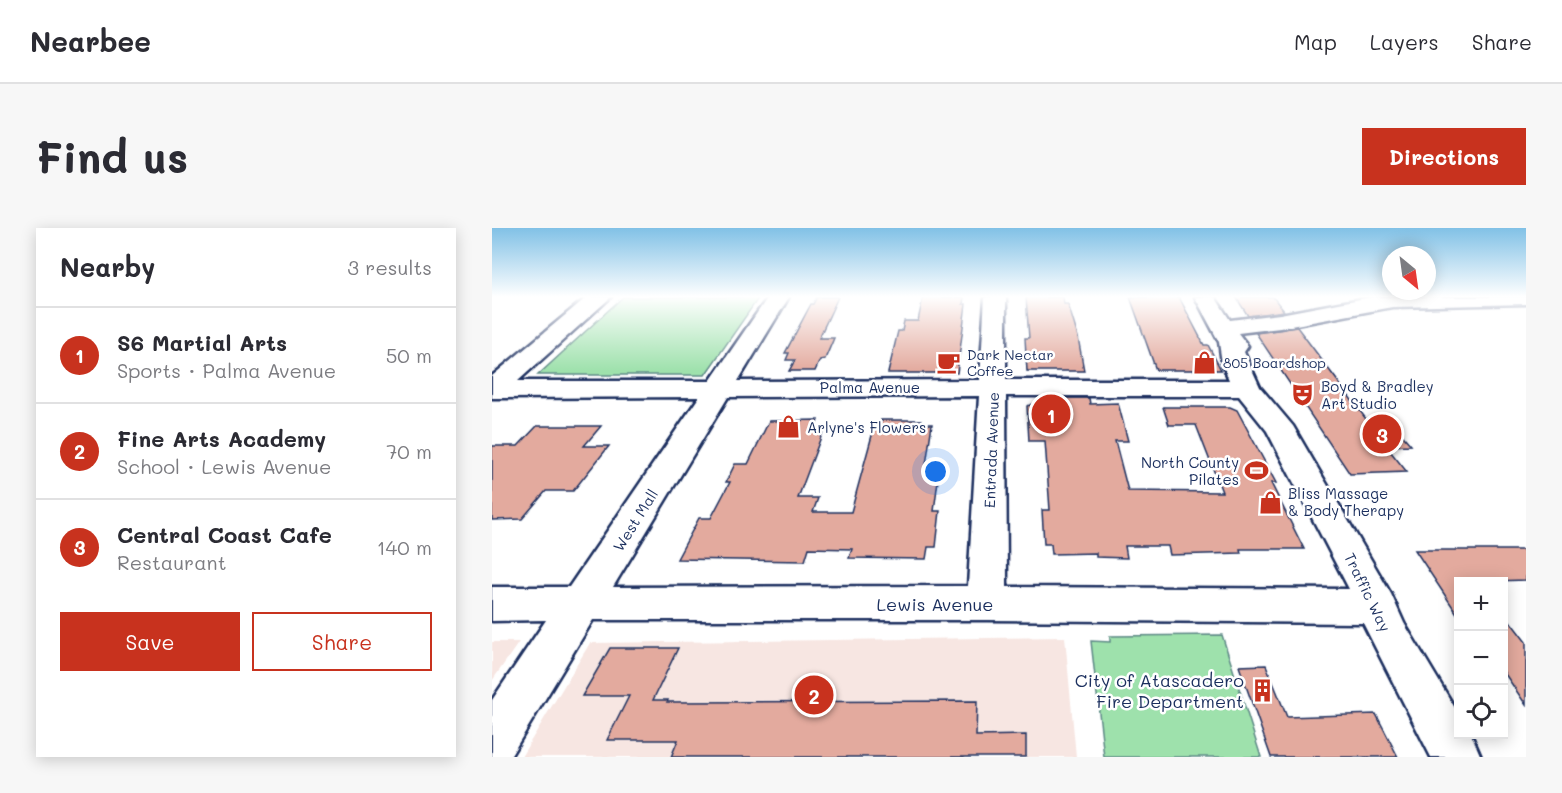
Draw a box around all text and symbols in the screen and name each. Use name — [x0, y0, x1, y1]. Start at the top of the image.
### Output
text: Nearbee — [30, 23, 151, 59]
text: Map — [1294, 28, 1337, 55]
text: Layers — [1370, 28, 1439, 55]
text: Share — [1472, 28, 1532, 55]
button: Directions — [1362, 128, 1526, 185]
text: Find us — [36, 129, 188, 184]
north arrow — [1382, 246, 1436, 300]
text: Nearby — [60, 250, 155, 284]
text: 3 results — [347, 254, 432, 280]
text: S6 Martial Arts — [117, 328, 287, 357]
text: 1 — [75, 342, 84, 368]
text: 50 m — [386, 342, 432, 368]
place label: Dark Nectar Coffee — [967, 345, 1053, 380]
cafe icon: Dark Nectar Coffee — [936, 349, 962, 375]
shop icon: 805 Boardshop — [1192, 349, 1218, 375]
place label: 805 Boardshop — [1223, 353, 1326, 372]
text: Sports · Palma Avenue — [117, 357, 336, 383]
place label: Boyd & Bradley Art Studio — [1321, 376, 1434, 413]
street label: Palma Avenue — [820, 377, 920, 397]
theatre icon: Boyd & Bradley Art Studio — [1290, 382, 1316, 408]
street label: Entrada Avenue — [979, 392, 1003, 508]
pin: 1 — [1032, 392, 1070, 436]
pin: 3 — [1362, 412, 1402, 456]
shop icon: Arlyne's Flowers — [776, 414, 802, 440]
place label: Arlyne's Flowers — [807, 417, 926, 437]
text: Fine Arts Academy — [117, 424, 326, 453]
text: 2 — [74, 438, 85, 464]
text: 70 m — [386, 438, 432, 464]
place label: North County Pilates — [1141, 452, 1239, 489]
text: School · Lewis Avenue — [117, 453, 331, 479]
your location — [921, 457, 950, 486]
sports icon: North County Pilates — [1244, 458, 1270, 484]
place label: Bliss Massage & Body Therapy — [1288, 483, 1404, 520]
street label: West Mall — [608, 485, 662, 555]
shop icon: Bliss Massage & Body Therapy — [1257, 489, 1283, 515]
text: Central Coast Cafe — [117, 520, 332, 549]
text: 3 — [74, 534, 86, 560]
text: 140 m — [377, 534, 432, 560]
text: Restaurant — [117, 549, 227, 575]
street label: Traffic Way — [1340, 549, 1396, 635]
map controls — [1454, 577, 1508, 739]
button: + — [1454, 577, 1508, 631]
street label: Lewis Avenue — [877, 592, 993, 616]
button: Save — [60, 612, 240, 671]
button: Share — [252, 612, 432, 671]
button: − — [1454, 631, 1508, 685]
place label: City of Atascadero Fire Department — [1075, 668, 1244, 713]
pin: 2 — [794, 672, 834, 718]
building icon: City of Atascadero Fire Department — [1249, 677, 1275, 703]
button: locate — [1454, 685, 1508, 739]

